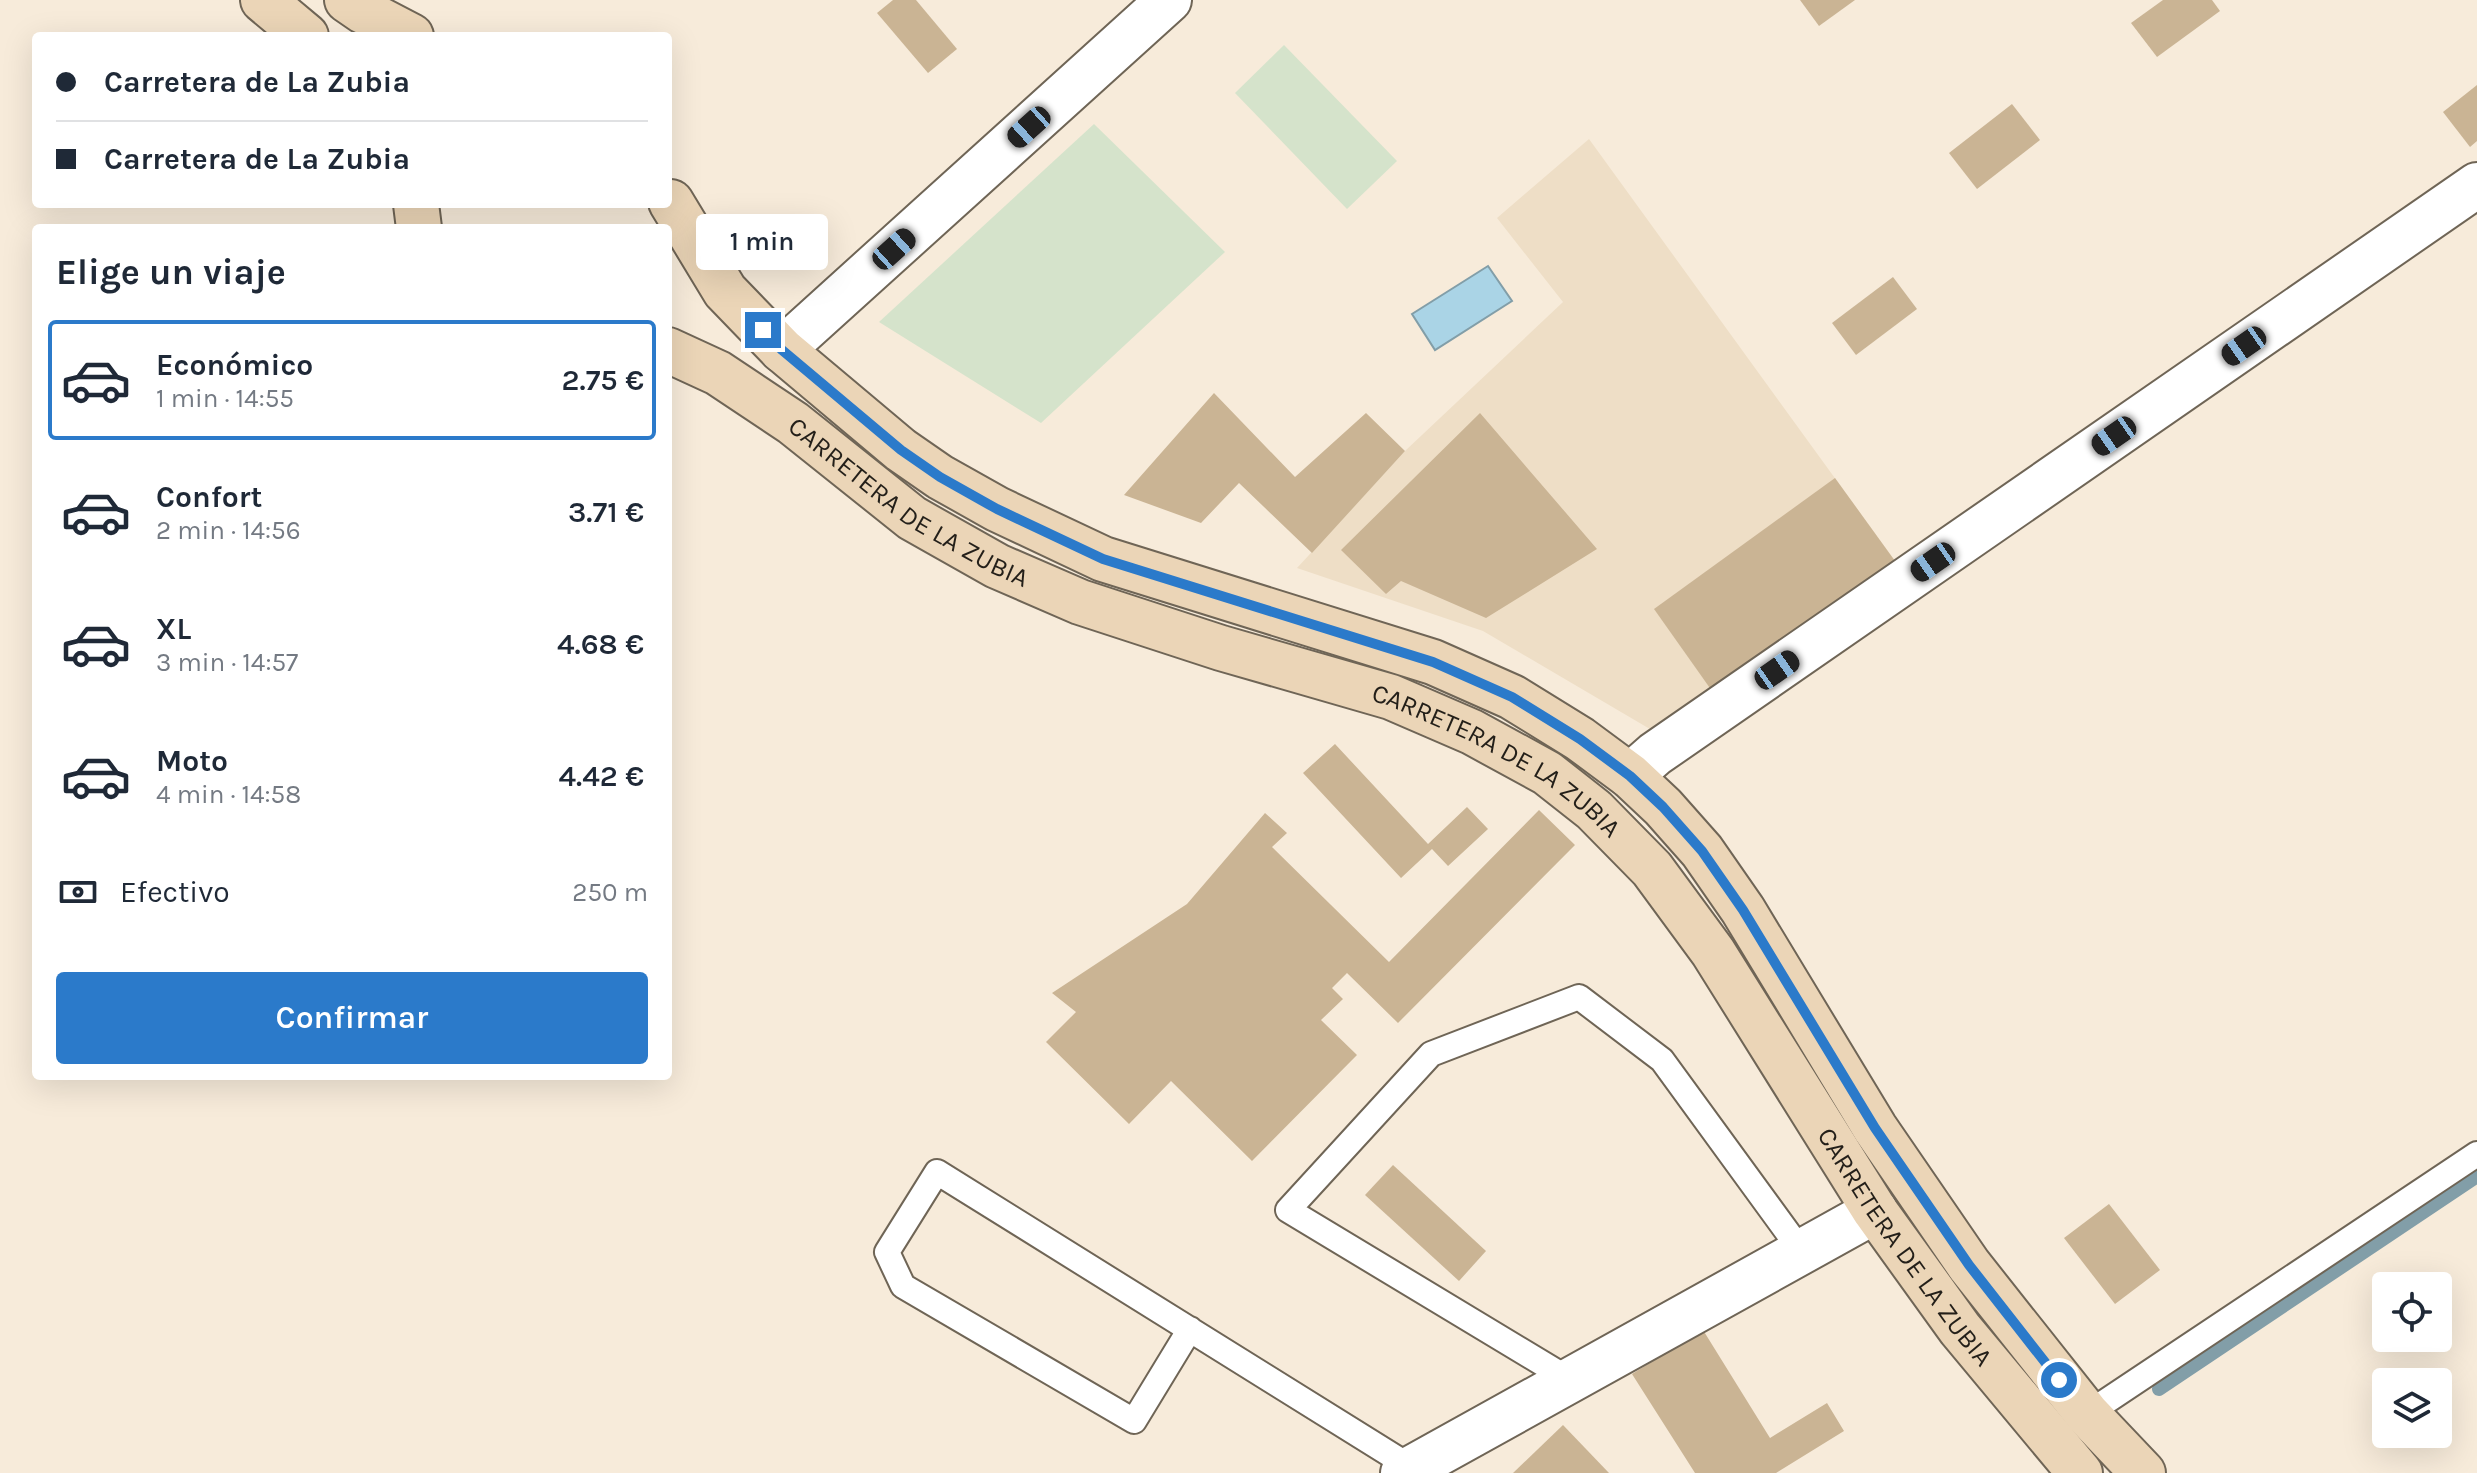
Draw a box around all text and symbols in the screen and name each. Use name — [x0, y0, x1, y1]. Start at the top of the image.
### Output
text: Carretera de La Zubia — [104, 64, 410, 100]
car — [1003, 102, 1055, 152]
text: Carretera de La Zubia — [104, 141, 410, 177]
callout: 1 min — [697, 214, 829, 270]
car — [868, 224, 920, 274]
text: 1 min — [730, 226, 794, 257]
text: Elige un viaje — [56, 251, 286, 293]
route end — [745, 312, 781, 348]
car — [2217, 322, 2271, 370]
icon: car — [60, 344, 132, 416]
text: Económico — [156, 347, 313, 383]
text: 2.75 € — [562, 362, 644, 398]
text: 1 min · 14:55 — [156, 383, 294, 414]
street label: CARRETERA DE LA ZUBIA — [782, 410, 1034, 593]
car — [2087, 412, 2141, 460]
icon: car — [60, 476, 132, 548]
text: Confort — [156, 479, 262, 515]
text: 3.71 € — [568, 494, 644, 530]
text: 2 min · 14:56 — [156, 515, 301, 546]
car — [1906, 538, 1960, 586]
icon: car — [60, 608, 132, 680]
text: XL — [156, 611, 191, 647]
text: 4.68 € — [557, 626, 644, 662]
car — [1750, 646, 1804, 694]
text: 3 min · 14:57 — [156, 647, 298, 678]
street label: CARRETERA DE LA ZUBIA — [1369, 677, 1627, 844]
icon: car — [60, 740, 132, 812]
text: Moto — [156, 743, 228, 779]
text: 4.42 € — [558, 758, 644, 794]
text: 4 min · 14:58 — [156, 779, 301, 810]
icon: cash — [56, 870, 100, 914]
text: Efectivo — [120, 874, 230, 910]
text: 250 m — [572, 877, 648, 908]
button: Confirmar — [56, 972, 648, 1064]
street label: CARRETERA DE LA ZUBIA — [1811, 1122, 2000, 1372]
map controls — [2372, 1272, 2452, 1448]
button: locate — [2372, 1272, 2452, 1352]
route start — [2041, 1362, 2077, 1398]
button: layers — [2372, 1368, 2452, 1448]

